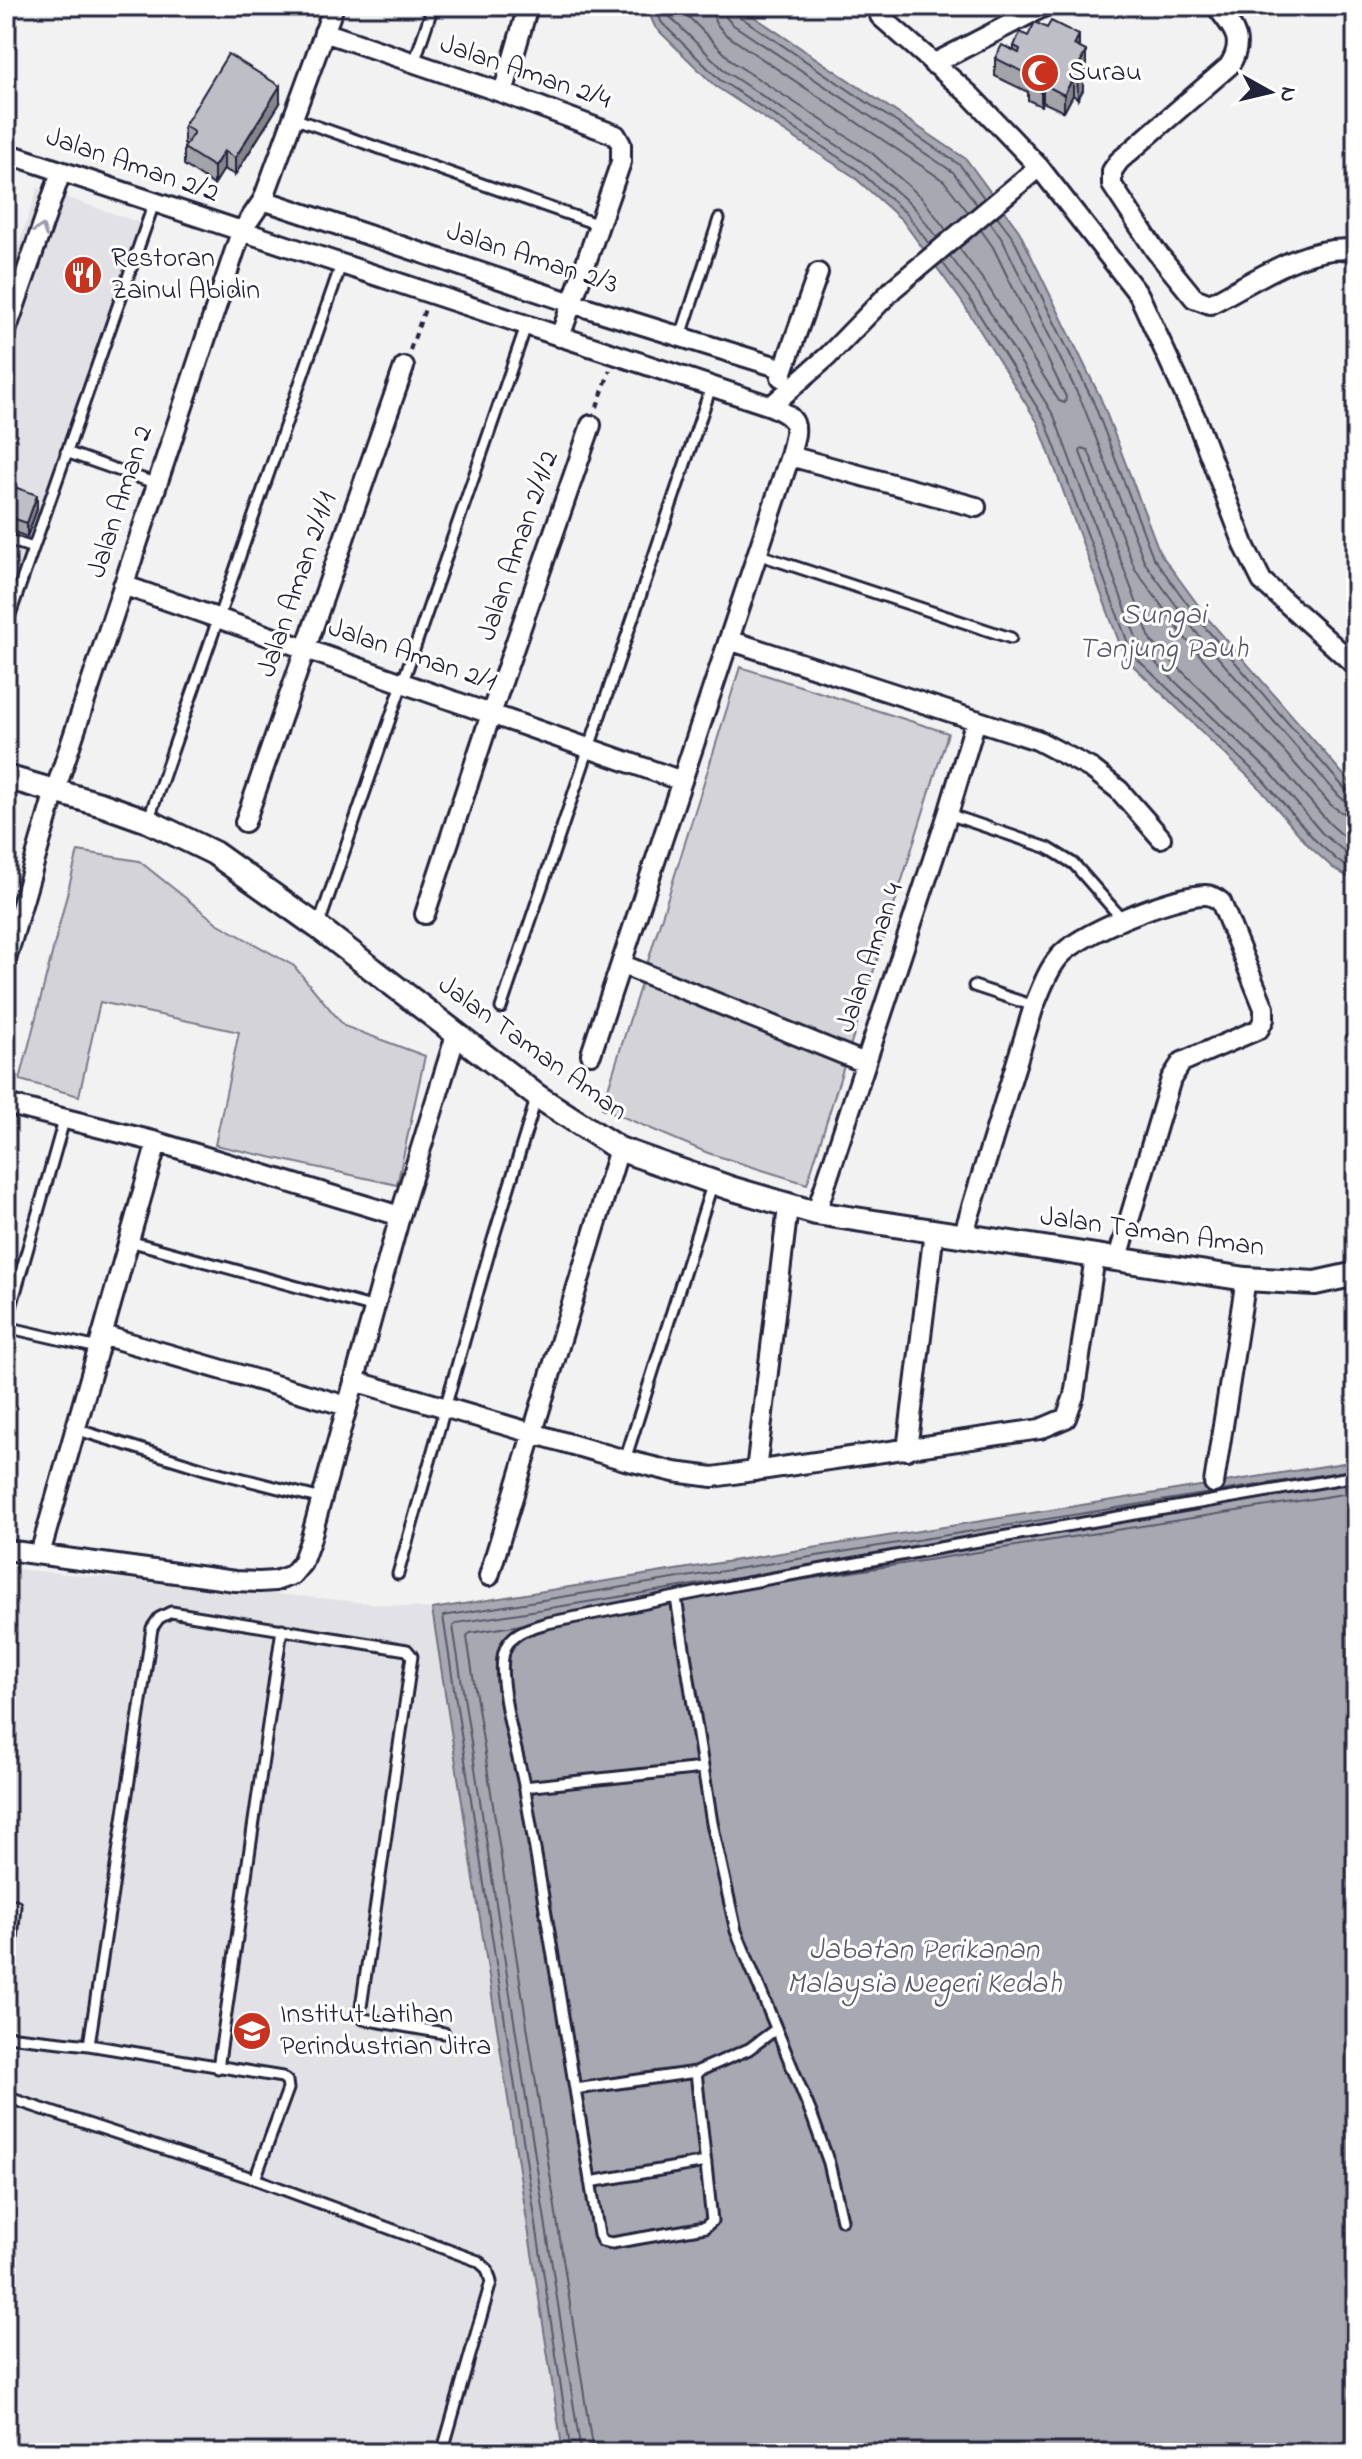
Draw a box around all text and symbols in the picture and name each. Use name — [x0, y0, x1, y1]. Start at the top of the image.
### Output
street label: Jalan Aman 2/4 — [434, 25, 616, 122]
mosque icon: Surau — [1019, 52, 1061, 94]
north arrow — [1230, 52, 1310, 132]
place label: Surau — [1068, 53, 1142, 94]
text: N — [1270, 85, 1304, 104]
street label: Jalan Aman 2/2 — [40, 117, 224, 215]
street label: Jalan Aman 2/3 — [441, 212, 623, 306]
one-way arrow — [31, 224, 48, 238]
place label: Restoran Zainul Abidin — [111, 239, 260, 312]
restaurant icon: Restoran Zainul Abidin — [62, 254, 104, 296]
street label: Jalan Aman 2 — [77, 420, 165, 584]
street label: Jalan Aman 2/1/2 — [467, 445, 571, 646]
street label: Jalan Aman 2/1/1 — [247, 487, 349, 683]
water label: Sungai Tanjung Pauh — [1078, 594, 1249, 672]
street label: Jalan Aman 2/1 — [322, 608, 502, 704]
street label: Jalan Aman 4 — [826, 877, 916, 1038]
street label: Jalan Taman Aman — [428, 966, 636, 1132]
street label: Jalan Taman Aman — [1037, 1197, 1267, 1269]
water label: Jabatan Perikanan Malaysia Negeri Kedah — [787, 1929, 1062, 2007]
place label: Institut Latihan Perindustrian Jitra — [280, 1995, 492, 2068]
school or university icon: Institut Latihan Perindustrian Jitra — [231, 2010, 273, 2052]

